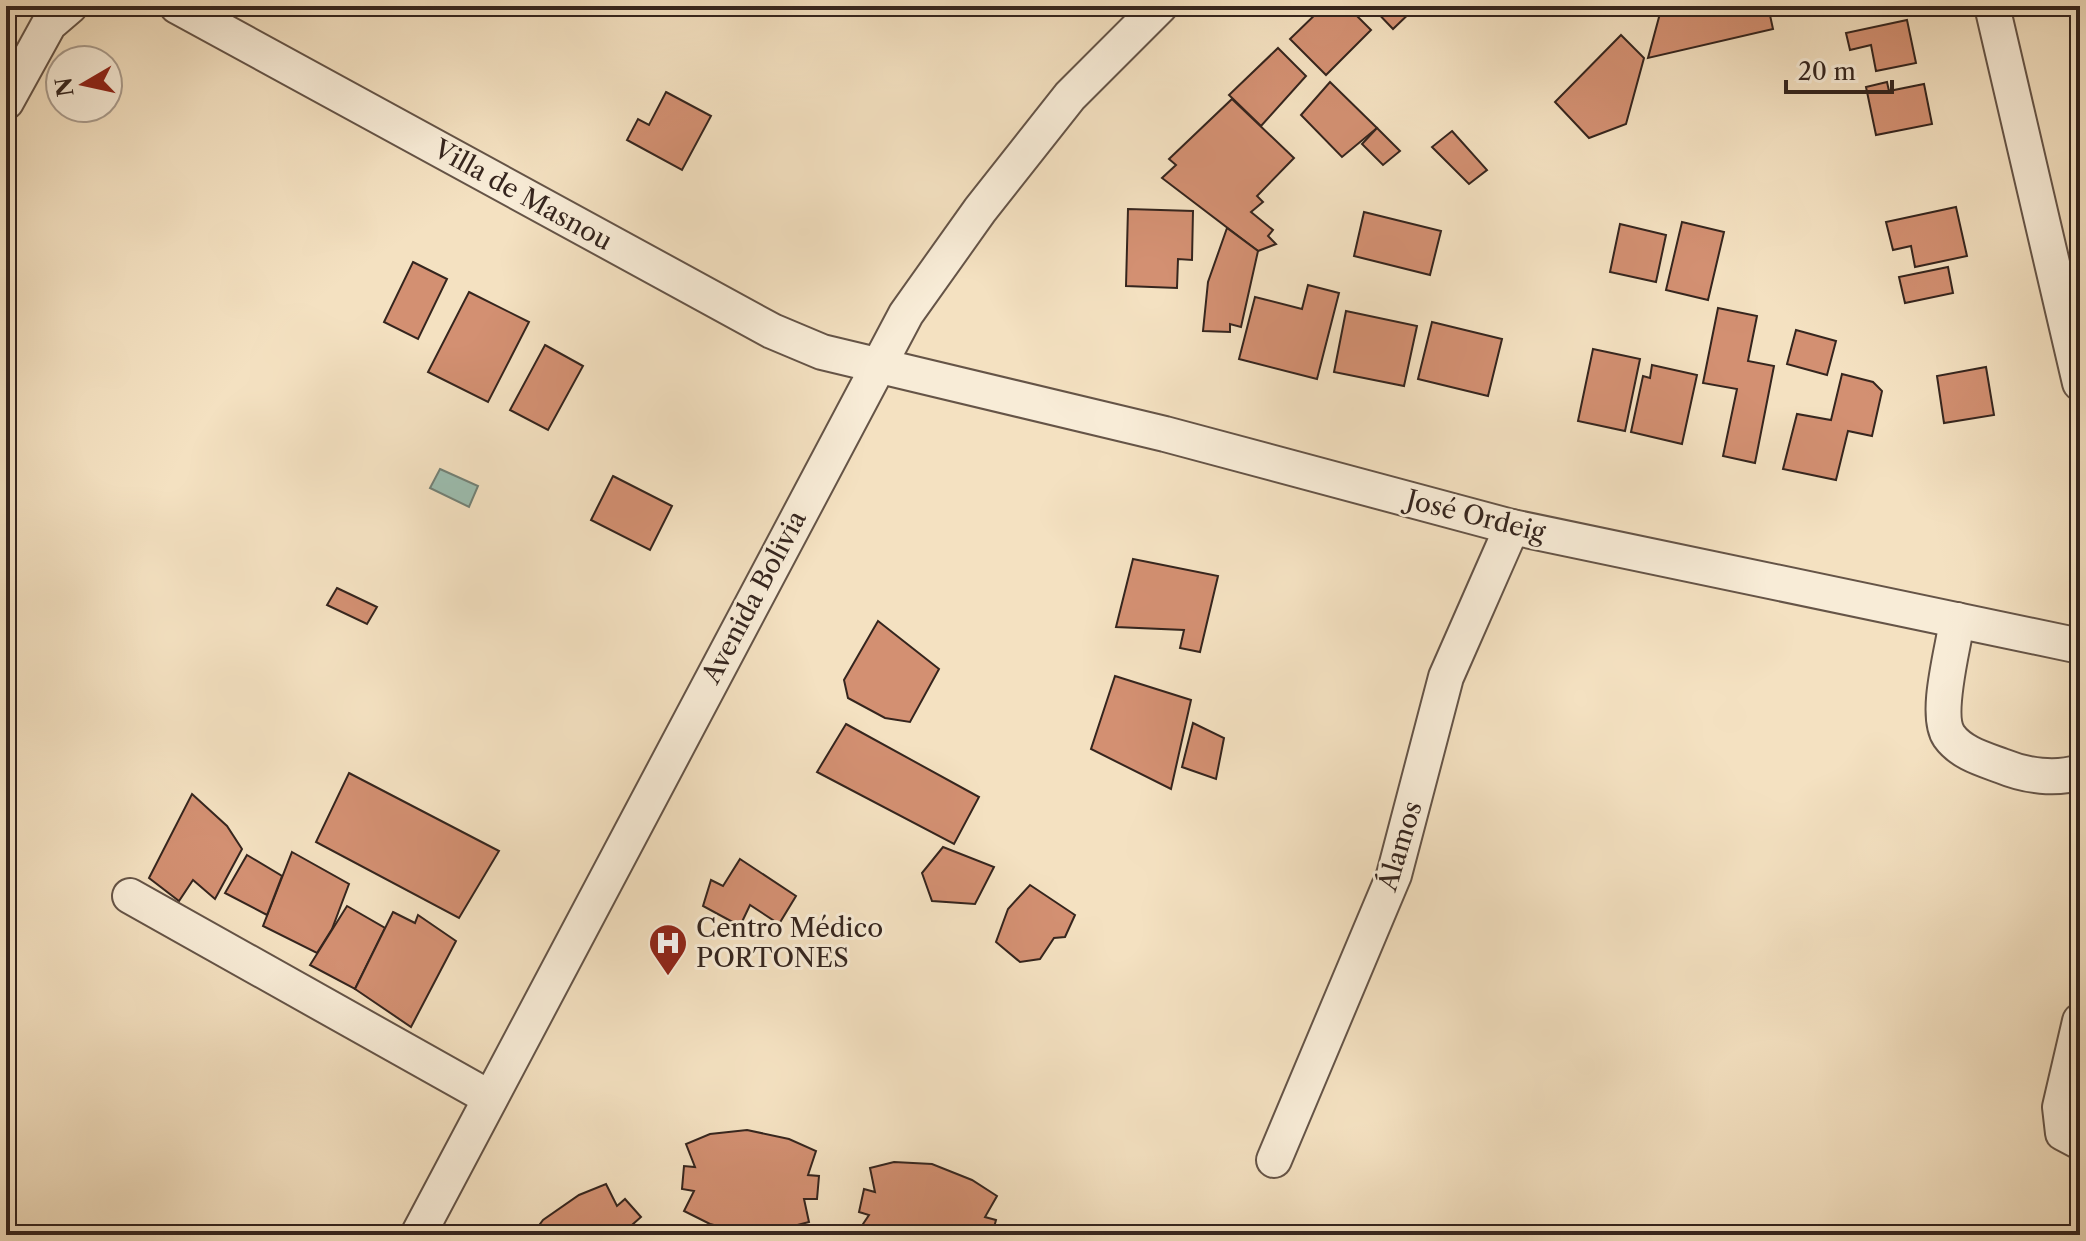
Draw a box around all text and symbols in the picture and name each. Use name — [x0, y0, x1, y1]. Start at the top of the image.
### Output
north arrow — [44, 44, 124, 124]
scale bar — [1786, 44, 1892, 94]
text: 20 m — [1798, 57, 1856, 86]
text: N — [50, 75, 80, 99]
street label: Villa de Masnou — [427, 132, 618, 257]
street label: José Ordeig — [1399, 482, 1549, 549]
street label: Avenida Bolivia — [695, 505, 813, 690]
street label: Álamos — [1371, 797, 1429, 896]
place label: Centro Médico PORTONES — [696, 912, 883, 974]
hospital icon: Centro Médico PORTONES — [647, 922, 689, 977]

